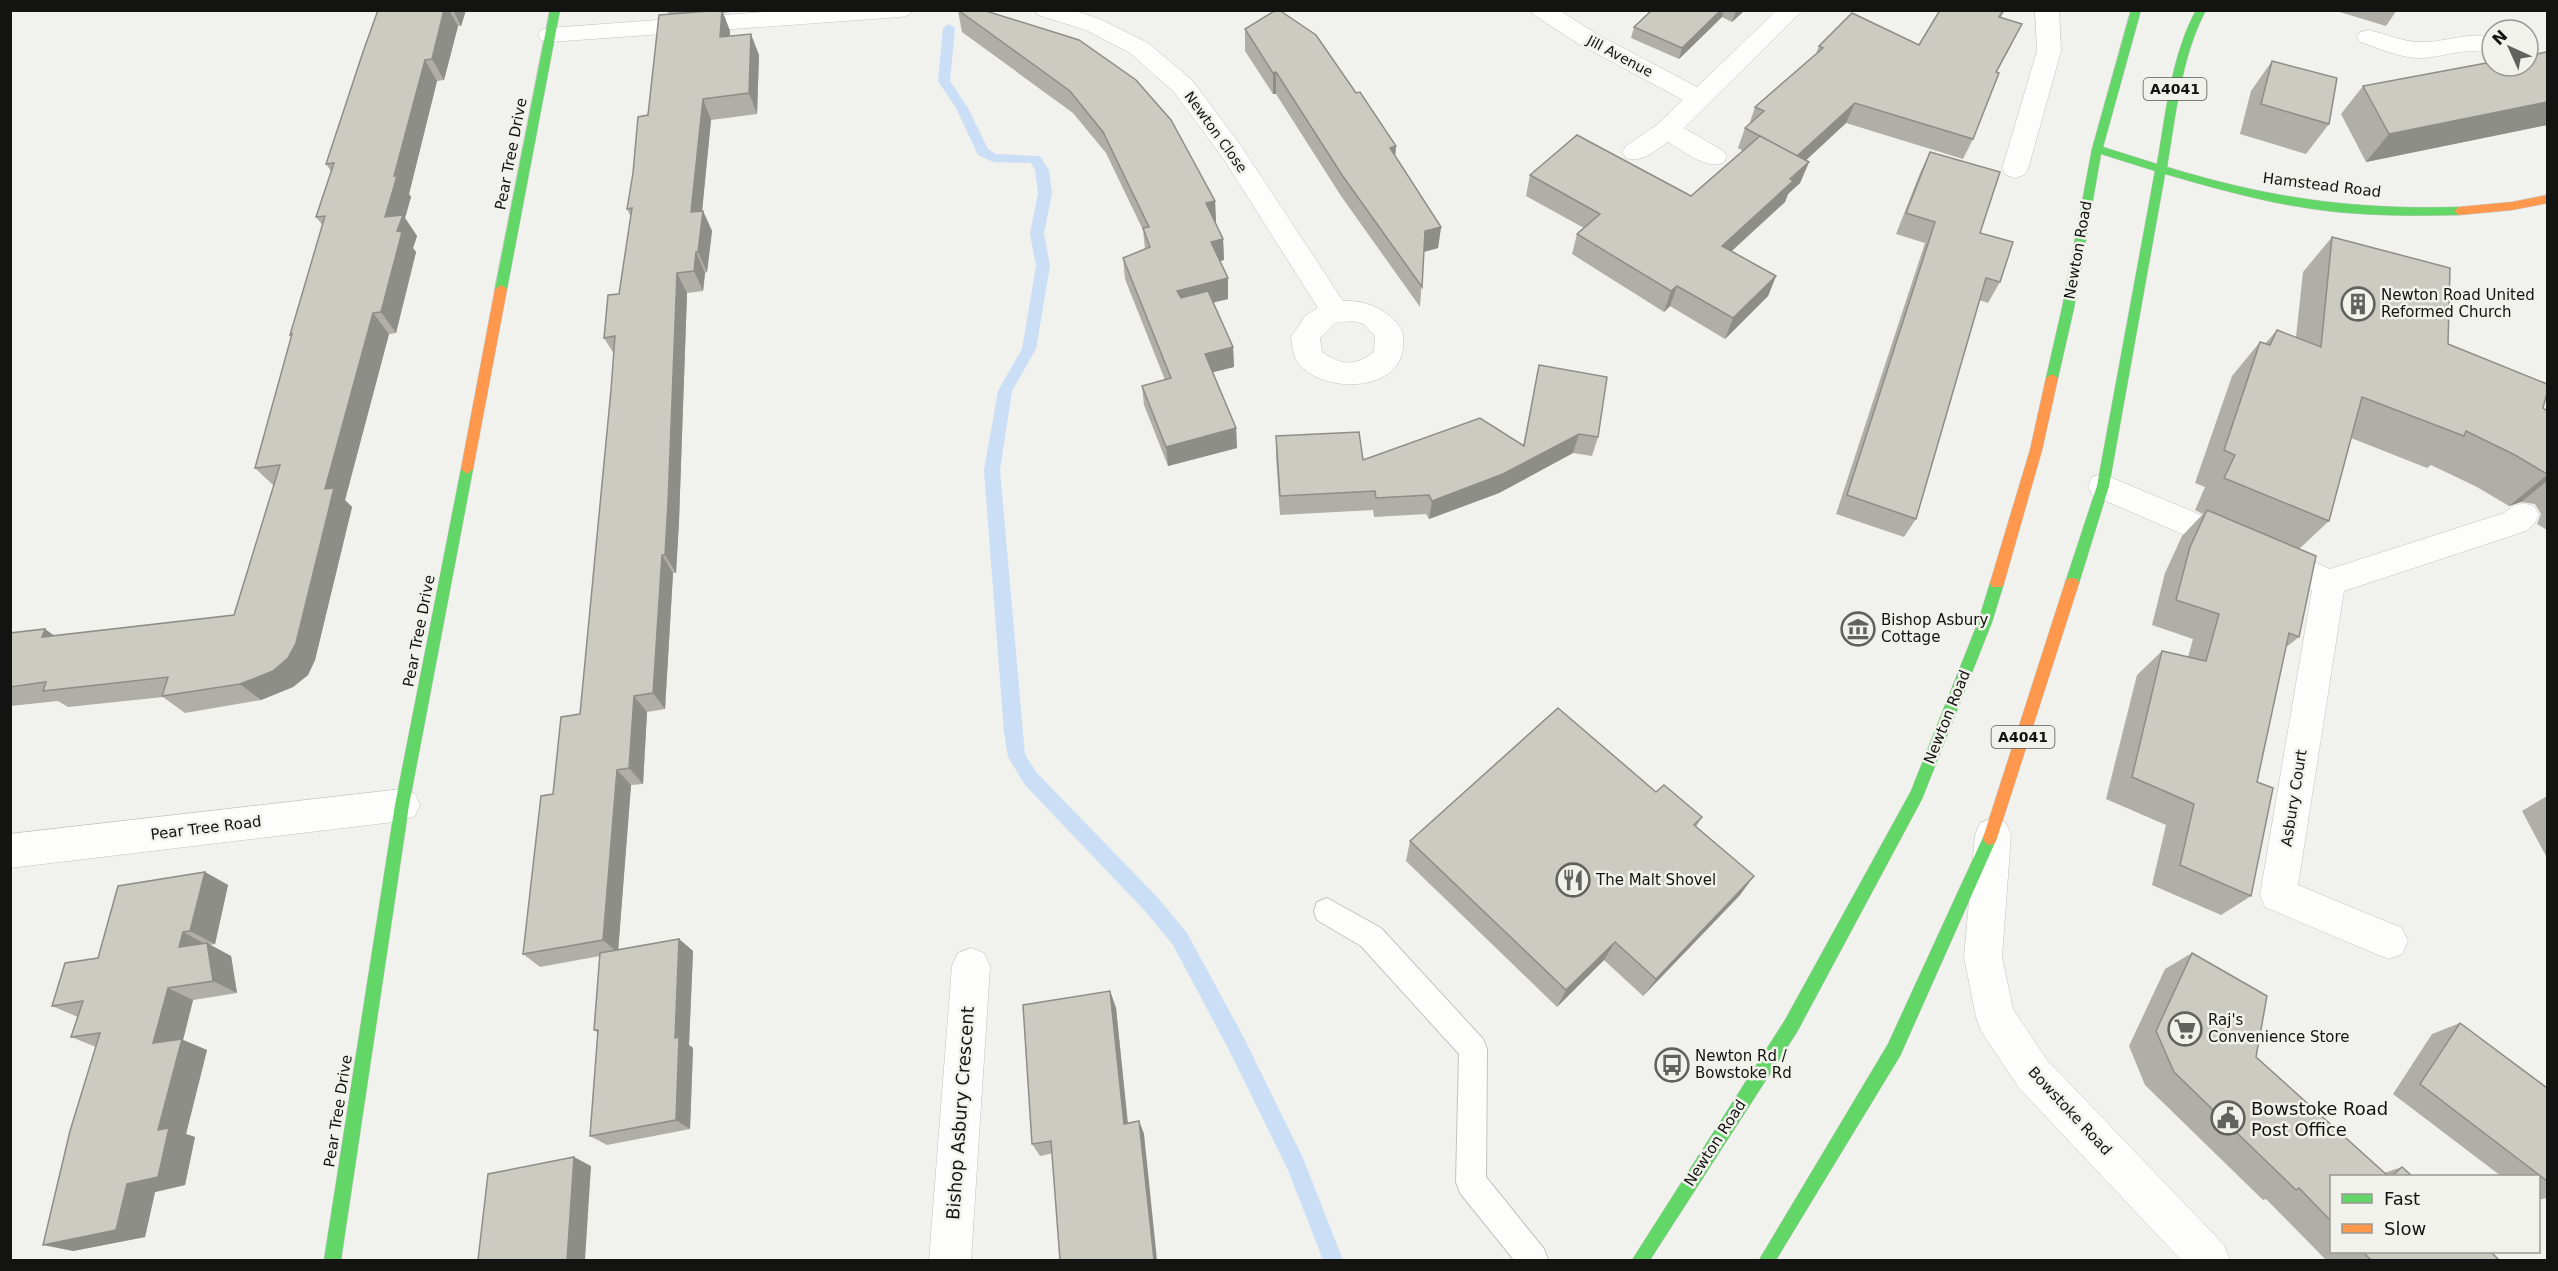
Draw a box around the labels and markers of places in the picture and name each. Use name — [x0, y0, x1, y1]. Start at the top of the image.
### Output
building icon: Newton Road United Reformed Church — [2340, 286, 2376, 322]
place label: Newton Road United Reformed Church — [2381, 286, 2535, 321]
museum icon: Bishop Asbury Cottage — [1840, 611, 1876, 647]
place label: Bishop Asbury Cottage — [1881, 611, 1989, 646]
restaurant icon: The Malt Shovel — [1555, 862, 1591, 898]
place label: The Malt Shovel — [1595, 871, 1716, 889]
supermarket icon: Raj's Convenience Store — [2167, 1011, 2203, 1047]
place label: Raj's Convenience Store — [2208, 1011, 2350, 1046]
bus stop icon: Newton Rd / Bowstoke Rd — [1654, 1047, 1690, 1083]
place label: Newton Rd / Bowstoke Rd — [1695, 1047, 1792, 1082]
place label: Bowstoke Road Post Office — [2251, 1098, 2388, 1140]
public building icon: Bowstoke Road Post Office — [2210, 1100, 2246, 1136]

